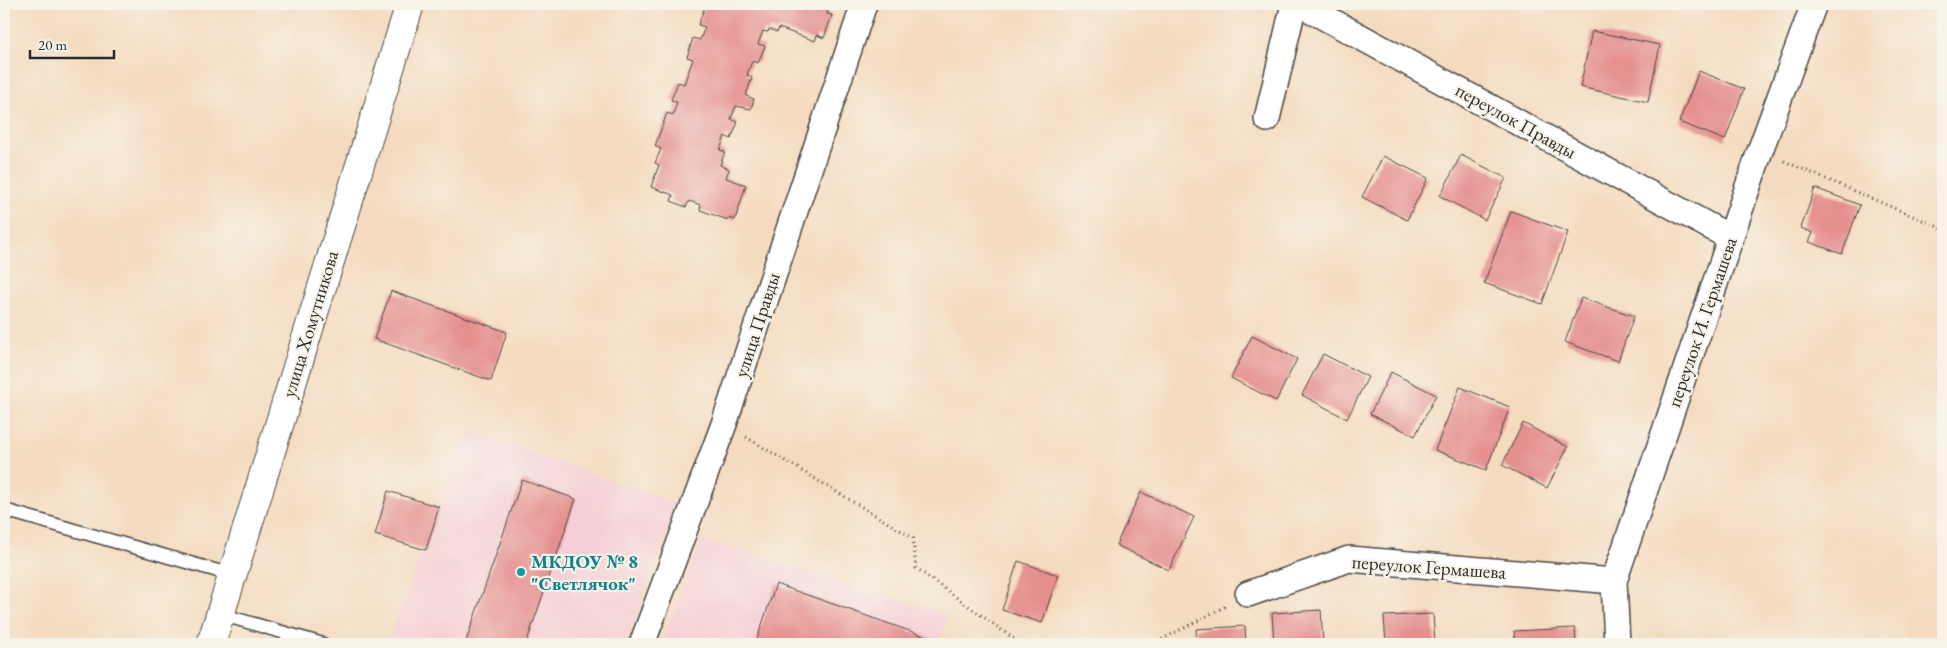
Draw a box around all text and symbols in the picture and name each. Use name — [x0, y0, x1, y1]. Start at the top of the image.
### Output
scale bar — [30, 28, 114, 60]
text: 20 m — [38, 35, 67, 54]
street label: переулок Правды — [1451, 78, 1581, 165]
street label: переулок И. Гермашева — [1661, 233, 1743, 410]
street label: улица Хомутникова — [276, 247, 344, 401]
street label: улица Правды — [728, 269, 786, 381]
place label: МКДОУ № 8 "Светлячок" — [531, 549, 638, 596]
street label: переулок Гермашева — [1351, 549, 1507, 585]
marker: МКДОУ № 8 "Светлячок" — [515, 566, 527, 578]

